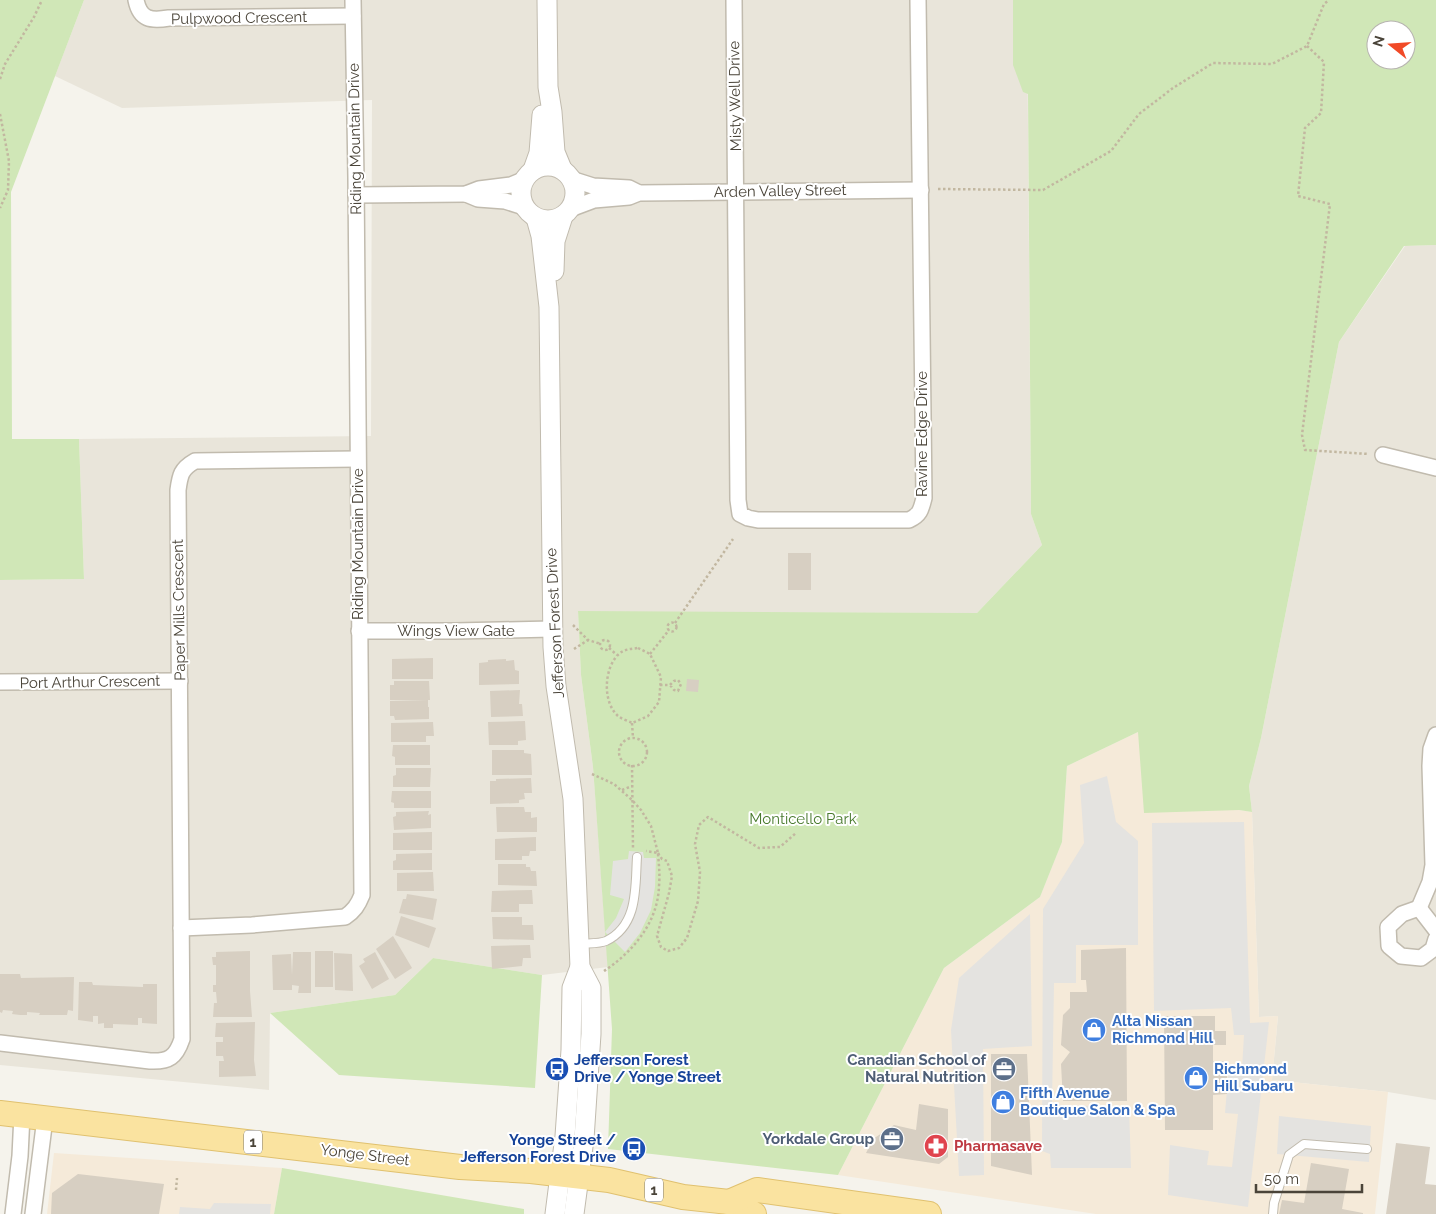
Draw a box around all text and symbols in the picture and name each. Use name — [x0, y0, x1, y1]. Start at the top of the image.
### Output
street label: Pulpwood Crescent — [171, 8, 307, 28]
north arrow — [1366, 20, 1416, 70]
text: N — [1369, 34, 1388, 49]
street label: Misty Well Drive — [725, 40, 745, 151]
street label: Riding Mountain Drive — [345, 63, 365, 215]
street label: Arden Valley Street — [713, 181, 847, 201]
street label: Ravine Edge Drive — [913, 371, 931, 497]
street label: Riding Mountain Drive — [349, 468, 367, 620]
street label: Paper Mills Crescent — [169, 539, 189, 681]
street label: Jefferson Forest Drive — [542, 547, 568, 698]
street label: Wings View Gate — [397, 622, 515, 640]
street label: Port Arthur Crescent — [20, 672, 160, 692]
park label: Monticello Park — [749, 810, 857, 828]
place label: Alta Nissan Richmond Hill — [1112, 1012, 1213, 1047]
shop icon: Alta Nissan Richmond Hill — [1081, 1017, 1107, 1043]
place label: Jefferson Forest Drive / Yonge Street — [574, 1051, 722, 1086]
place label: Canadian School of Natural Nutrition — [847, 1051, 986, 1086]
bus stop icon: Jefferson Forest Drive / Yonge Street — [544, 1056, 570, 1082]
office icon: Canadian School of Natural Nutrition — [991, 1056, 1017, 1082]
place label: Richmond Hill Subaru — [1214, 1060, 1293, 1095]
shop icon: Richmond Hill Subaru — [1183, 1065, 1209, 1091]
place label: Fifth Avenue Boutique Salon & Spa — [1020, 1084, 1176, 1119]
shop icon: Fifth Avenue Boutique Salon & Spa — [990, 1089, 1016, 1115]
office icon: Yorkdale Group — [879, 1126, 905, 1152]
road number: 1 — [244, 1130, 262, 1154]
place label: Yorkdale Group — [763, 1130, 874, 1148]
place label: Yonge Street / Jefferson Forest Drive — [460, 1131, 617, 1166]
pharmacy icon: Pharmasave — [923, 1133, 949, 1159]
bus stop icon: Yonge Street / Jefferson Forest Drive — [621, 1136, 647, 1162]
place label: Pharmasave — [954, 1137, 1042, 1155]
street label: Yonge Street — [319, 1141, 411, 1169]
scale bar — [1256, 1162, 1362, 1194]
text: 50 m — [1264, 1170, 1299, 1188]
road number: 1 — [645, 1178, 663, 1202]

